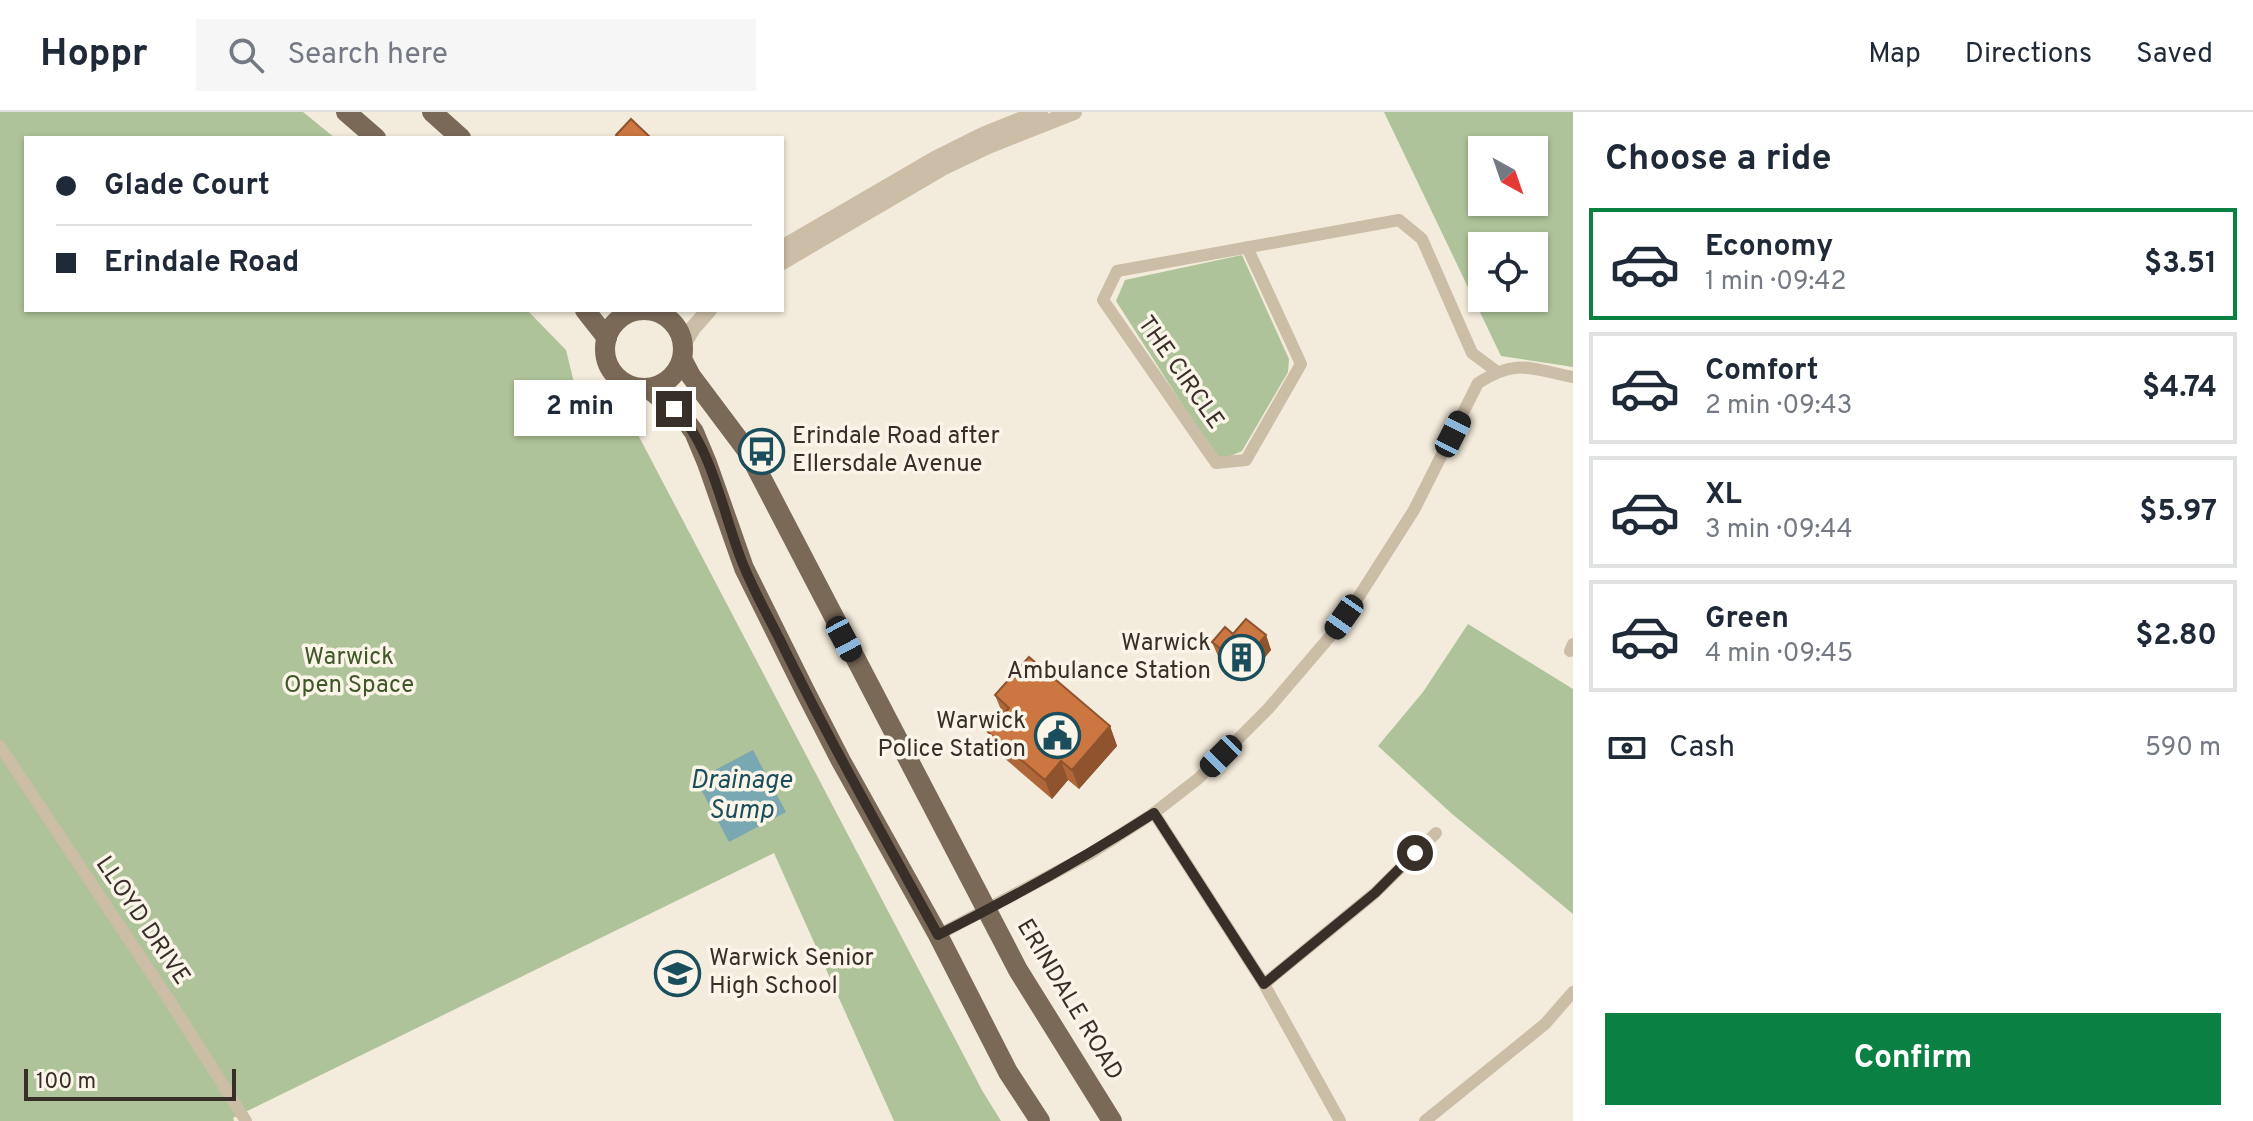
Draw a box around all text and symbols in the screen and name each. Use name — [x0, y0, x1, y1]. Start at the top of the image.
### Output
search box — [196, 19, 756, 91]
text: Hoppr — [40, 31, 148, 80]
icon: search — [224, 33, 268, 77]
text: Search here — [288, 37, 448, 74]
text: Map — [1868, 37, 1921, 73]
text: Directions — [1965, 37, 2092, 73]
text: Saved — [2136, 37, 2213, 73]
north arrow — [1468, 136, 1548, 216]
map controls — [1468, 136, 1548, 312]
text: Choose a ride — [1605, 137, 1831, 183]
text: Glade Court — [104, 168, 270, 205]
icon: car — [1609, 228, 1681, 300]
text: Economy — [1705, 229, 1833, 266]
button: locate — [1468, 232, 1548, 312]
text: Erindale Road — [104, 245, 299, 282]
text: $3.51 — [2144, 246, 2217, 283]
text: 1 min · 09:42 — [1705, 266, 1846, 299]
street label: THE CIRCLE — [1130, 311, 1230, 435]
icon: car — [1609, 352, 1681, 424]
text: Comfort — [1705, 353, 1818, 390]
text: $4.74 — [2142, 370, 2217, 407]
callout: 2 min — [514, 381, 646, 437]
text: 2 min · 09:43 — [1705, 390, 1852, 423]
text: 2 min — [546, 391, 614, 424]
route end — [656, 391, 692, 427]
car — [1431, 407, 1475, 461]
place label: Erindale Road after Ellersdale Avenue — [792, 422, 1000, 480]
bus stop icon: Erindale Road after Ellersdale Avenue — [737, 427, 785, 475]
icon: car — [1609, 476, 1681, 548]
text: XL — [1705, 477, 1742, 514]
text: $5.97 — [2139, 494, 2217, 531]
text: 3 min · 09:44 — [1705, 514, 1853, 547]
car — [1320, 590, 1368, 644]
icon: car — [1609, 600, 1681, 672]
text: Green — [1705, 601, 1789, 638]
car — [822, 612, 866, 666]
text: $2.80 — [2135, 618, 2217, 655]
place label: Warwick Ambulance Station — [1007, 629, 1211, 687]
building icon: Warwick Ambulance Station — [1218, 634, 1266, 682]
text: 4 min · 09:45 — [1705, 638, 1853, 671]
park label: Warwick Open Space — [284, 643, 414, 701]
place label: Warwick Police Station — [878, 707, 1026, 765]
public building icon: Warwick Police Station — [1033, 712, 1081, 760]
icon: cash — [1605, 726, 1649, 770]
text: Cash — [1669, 730, 1735, 767]
car — [1196, 731, 1246, 781]
text: 590 m — [2145, 732, 2221, 765]
water label: Drainage Sump — [690, 765, 792, 828]
route start — [1397, 835, 1433, 871]
street label: LLOYD DRIVE — [88, 851, 196, 991]
street label: ERINDALE ROAD — [1009, 914, 1129, 1086]
place label: Warwick Senior High School — [709, 944, 874, 1002]
school or university icon: Warwick Senior High School — [654, 949, 702, 997]
button: Confirm — [1605, 1013, 2221, 1105]
scale bar — [24, 1065, 236, 1101]
text: 100 m — [36, 1069, 96, 1096]

